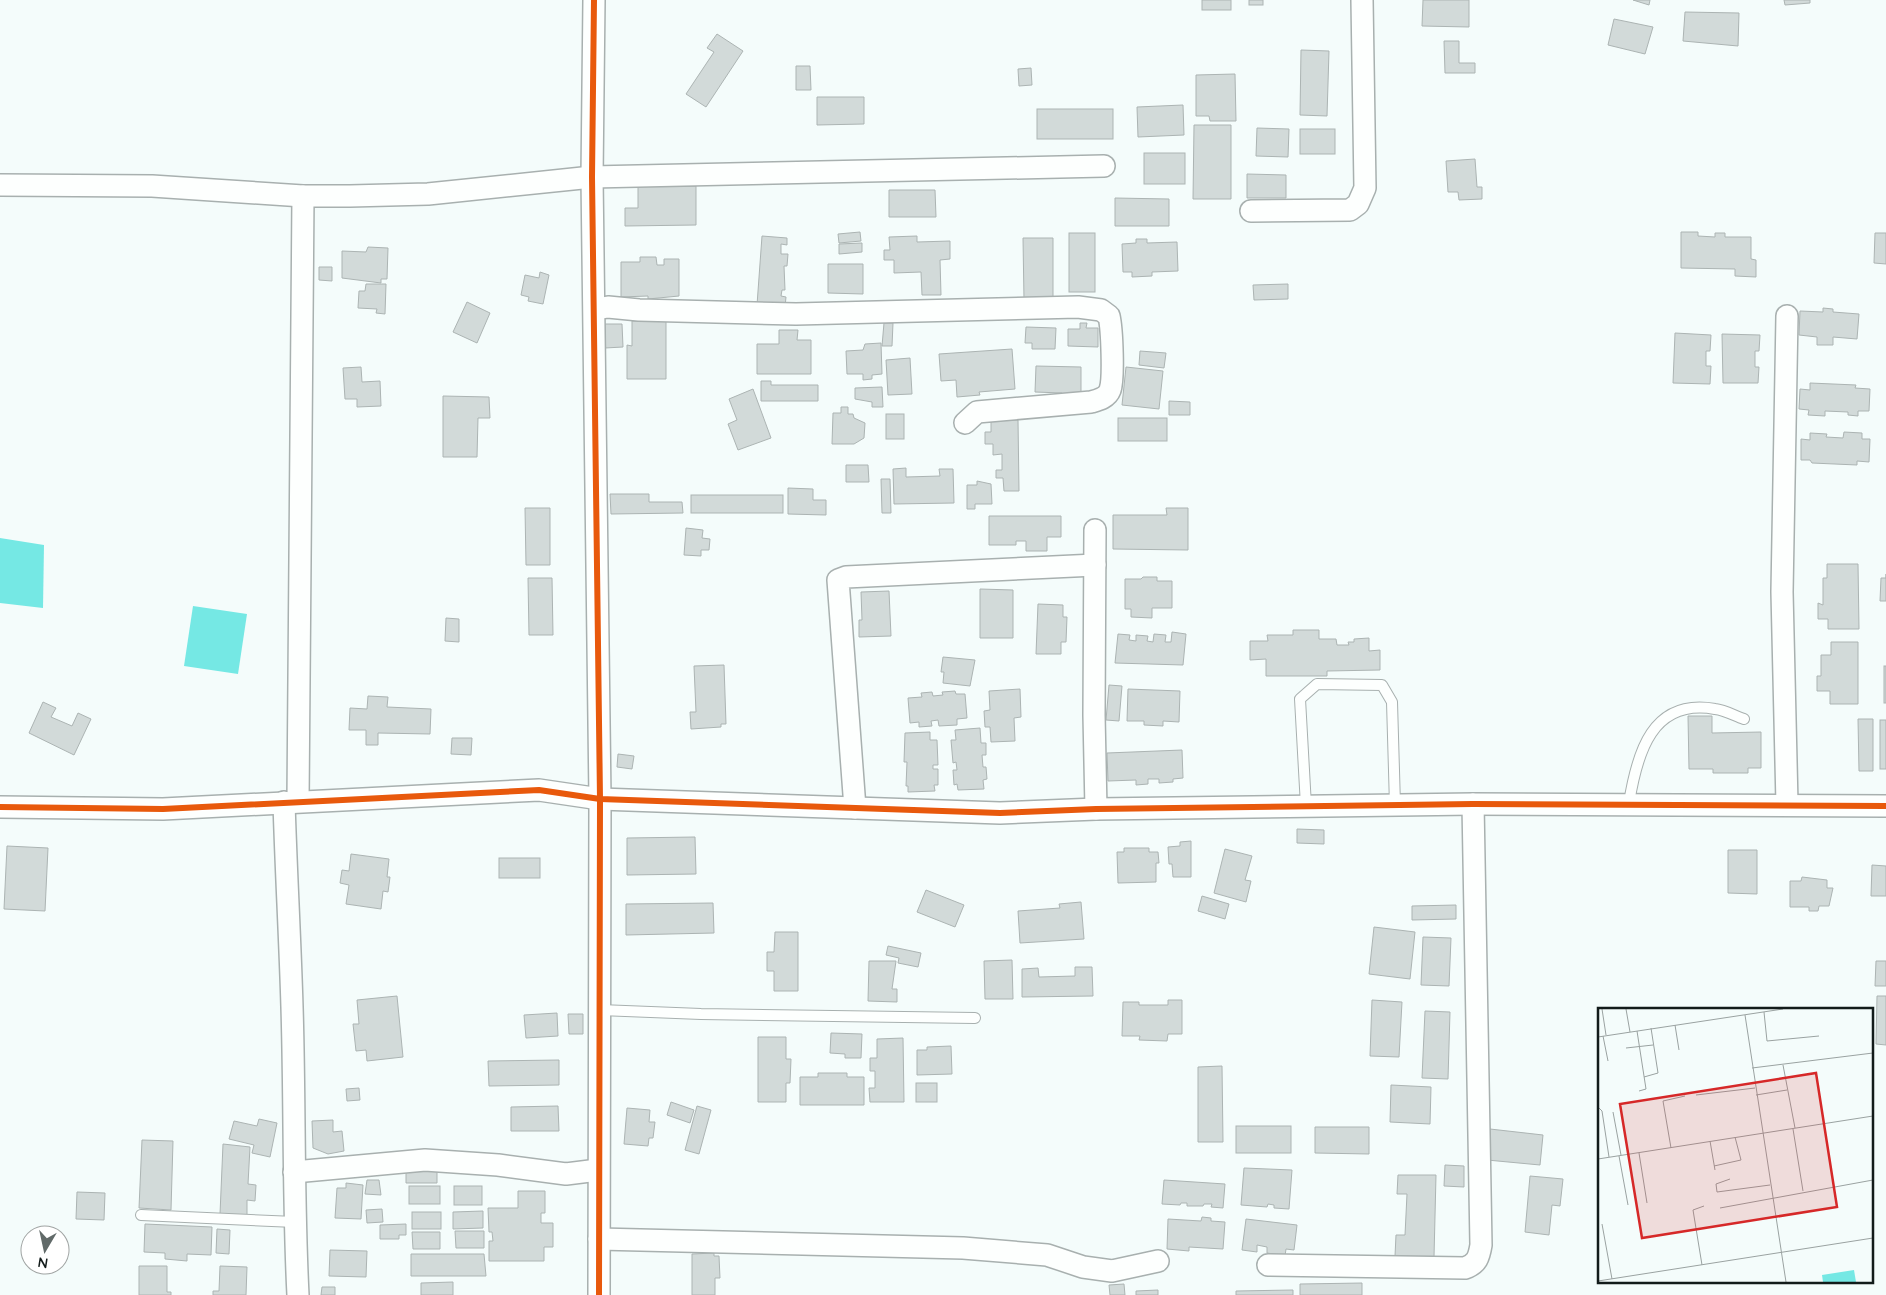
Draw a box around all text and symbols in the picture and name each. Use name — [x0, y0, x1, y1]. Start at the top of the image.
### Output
inset map — [1598, 1008, 1874, 1282]
north arrow — [20, 1225, 70, 1275]
text: N — [36, 1253, 49, 1273]

